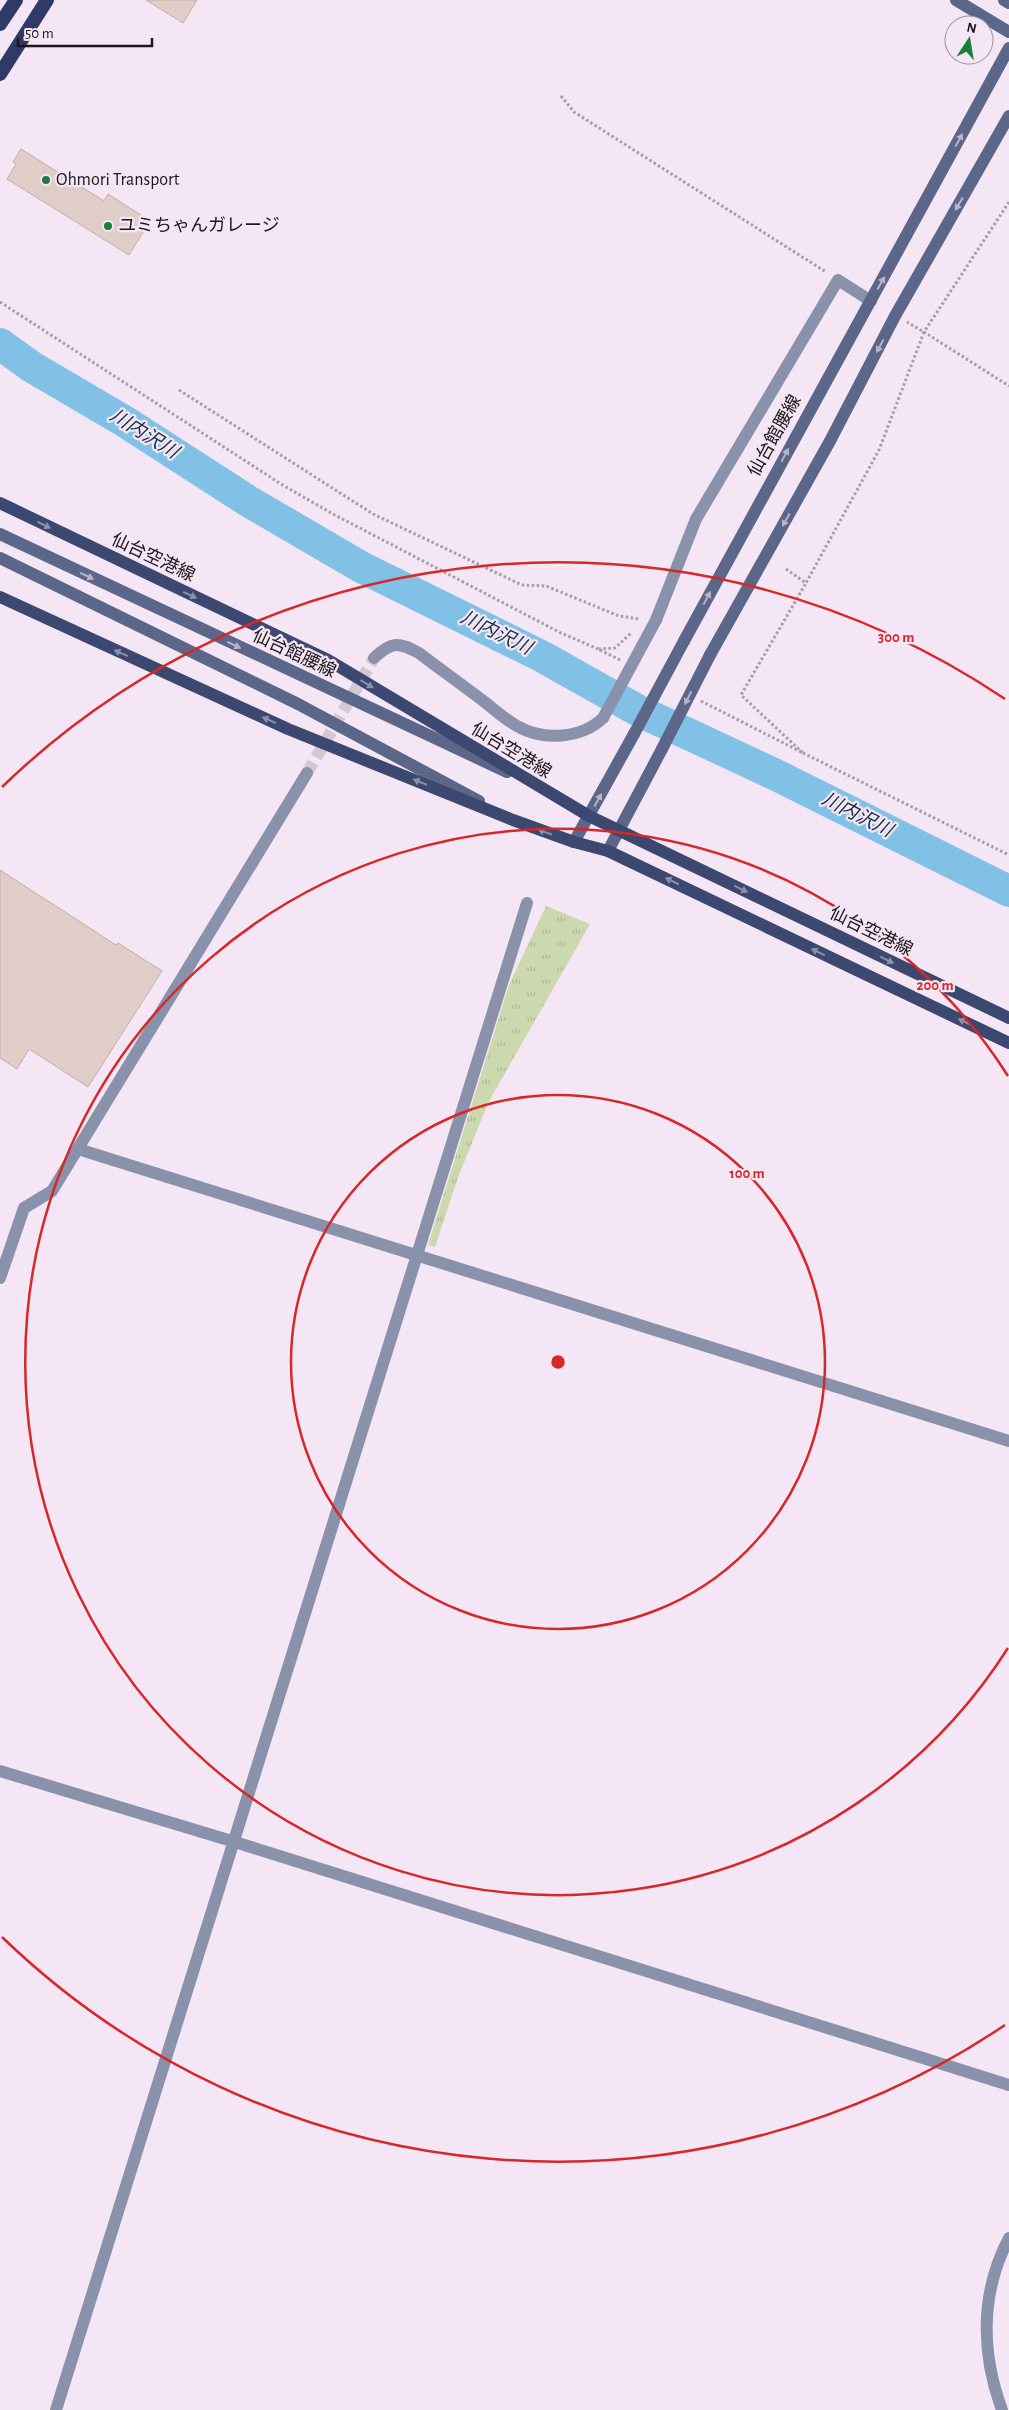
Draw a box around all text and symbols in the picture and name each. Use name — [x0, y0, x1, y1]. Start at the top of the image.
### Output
scale bar — [18, 15, 151, 47]
north arrow — [944, 15, 994, 65]
text: N — [965, 20, 978, 36]
text: 50 m — [25, 26, 54, 41]
one-way arrow — [955, 133, 963, 147]
place label: Ohmori Transport — [56, 171, 180, 189]
marker: Ohmori Transport — [40, 174, 52, 186]
one-way arrow — [955, 197, 963, 211]
place label: ユミちゃんガレージ — [118, 216, 280, 235]
marker: ユミちゃんガレージ — [102, 220, 114, 232]
one-way arrow — [877, 275, 885, 290]
one-way arrow — [876, 339, 884, 353]
street label: 仙台館腰線 — [744, 391, 805, 480]
water label: 川内沢川 — [107, 405, 183, 463]
one-way arrow — [780, 448, 789, 462]
one-way arrow — [782, 512, 790, 527]
one-way arrow — [37, 521, 51, 529]
street label: 仙台空港線 — [108, 529, 198, 585]
one-way arrow — [79, 572, 94, 580]
one-way arrow — [183, 591, 197, 599]
one-way arrow — [703, 591, 711, 605]
water label: 川内沢川 — [458, 607, 537, 659]
street label: 仙台館腰線 — [249, 625, 339, 681]
text: 300 m — [878, 630, 914, 645]
one-way arrow — [227, 641, 241, 649]
one-way arrow — [114, 649, 128, 657]
one-way arrow — [360, 679, 373, 688]
one-way arrow — [684, 691, 692, 706]
one-way arrow — [262, 716, 276, 724]
street label: 仙台空港線 — [468, 718, 555, 782]
one-way arrow — [412, 778, 427, 785]
water label: 川内沢川 — [819, 788, 897, 842]
one-way arrow — [594, 792, 602, 807]
one-way arrow — [537, 828, 552, 836]
one-way arrow — [665, 877, 679, 885]
one-way arrow — [734, 885, 748, 893]
street label: 仙台空港線 — [827, 902, 916, 960]
one-way arrow — [811, 948, 826, 956]
one-way arrow — [880, 956, 894, 964]
text: 200 m — [916, 978, 954, 993]
one-way arrow — [958, 1018, 972, 1026]
text: 100 m — [729, 1166, 765, 1181]
centre of rings — [549, 1353, 567, 1371]

